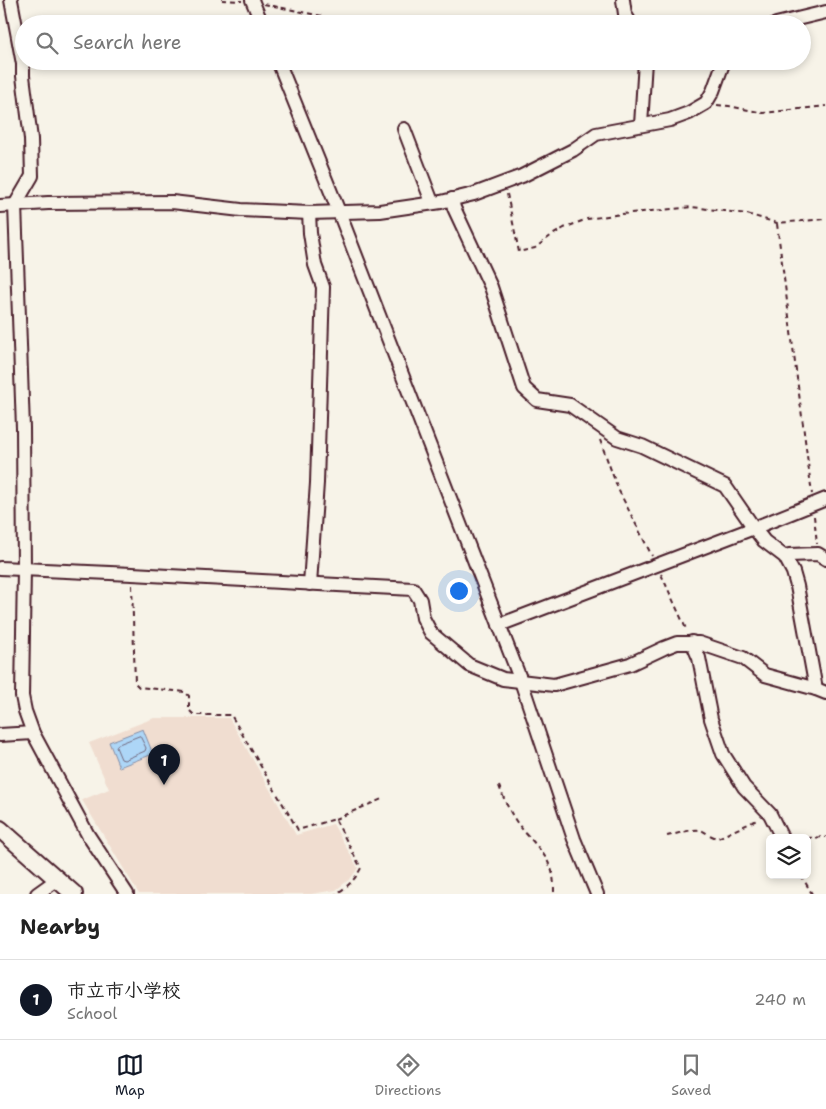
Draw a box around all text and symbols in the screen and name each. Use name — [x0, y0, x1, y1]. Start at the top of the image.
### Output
search box — [15, 15, 811, 70]
icon: search — [33, 29, 61, 57]
text: Search here — [73, 30, 182, 55]
your location — [446, 578, 472, 604]
pin: 1 — [148, 744, 180, 785]
map controls — [766, 834, 811, 879]
button: layers — [766, 834, 811, 879]
text: Nearby — [20, 913, 100, 941]
text: 市立市小学校 — [67, 978, 181, 1003]
text: 1 — [32, 989, 40, 1010]
text: 240 m — [754, 989, 806, 1010]
text: School — [67, 1003, 117, 1024]
tab: Map — [115, 1051, 145, 1099]
tab: Directions — [375, 1051, 441, 1099]
tab: Saved — [671, 1051, 711, 1099]

